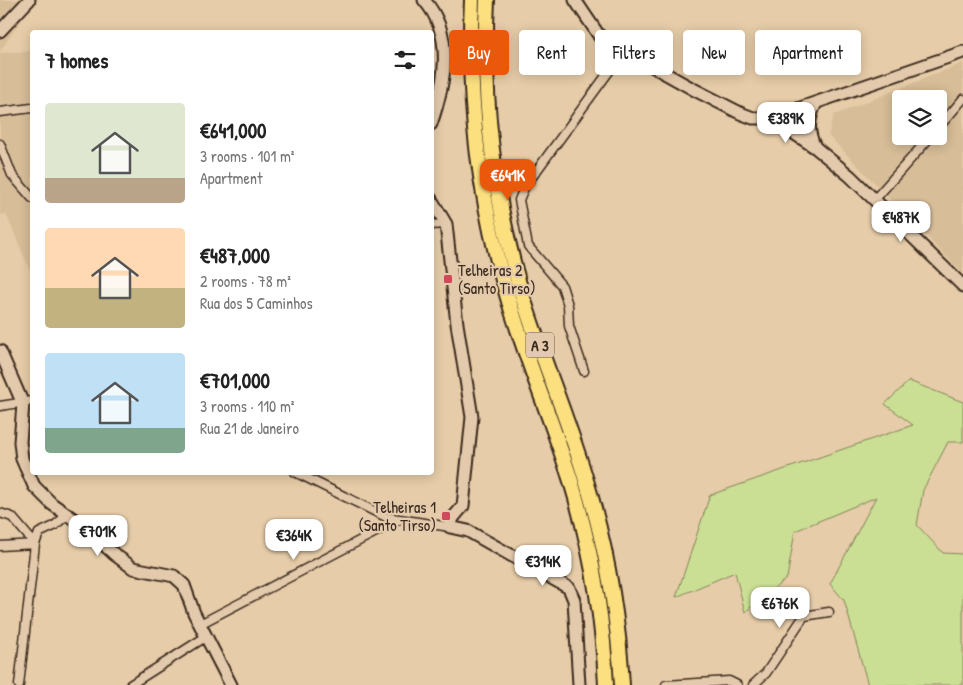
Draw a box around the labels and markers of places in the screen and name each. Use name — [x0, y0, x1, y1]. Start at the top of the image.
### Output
pin: €389K — [751, 102, 821, 144]
pin: €641K — [473, 158, 543, 201]
pin: €487K — [866, 200, 936, 243]
place label: Telheiras 2 (Santo Tirso) — [458, 259, 536, 299]
marker: Telheiras 2 (Santo Tirso) — [442, 273, 454, 285]
place label: Telheiras 1 (Santo Tirso) — [359, 496, 436, 536]
marker: Telheiras 1 (Santo Tirso) — [440, 510, 452, 522]
pin: €701K — [63, 514, 133, 557]
pin: €364K — [259, 518, 329, 561]
pin: €314K — [508, 544, 578, 587]
pin: €676K — [745, 586, 815, 629]

